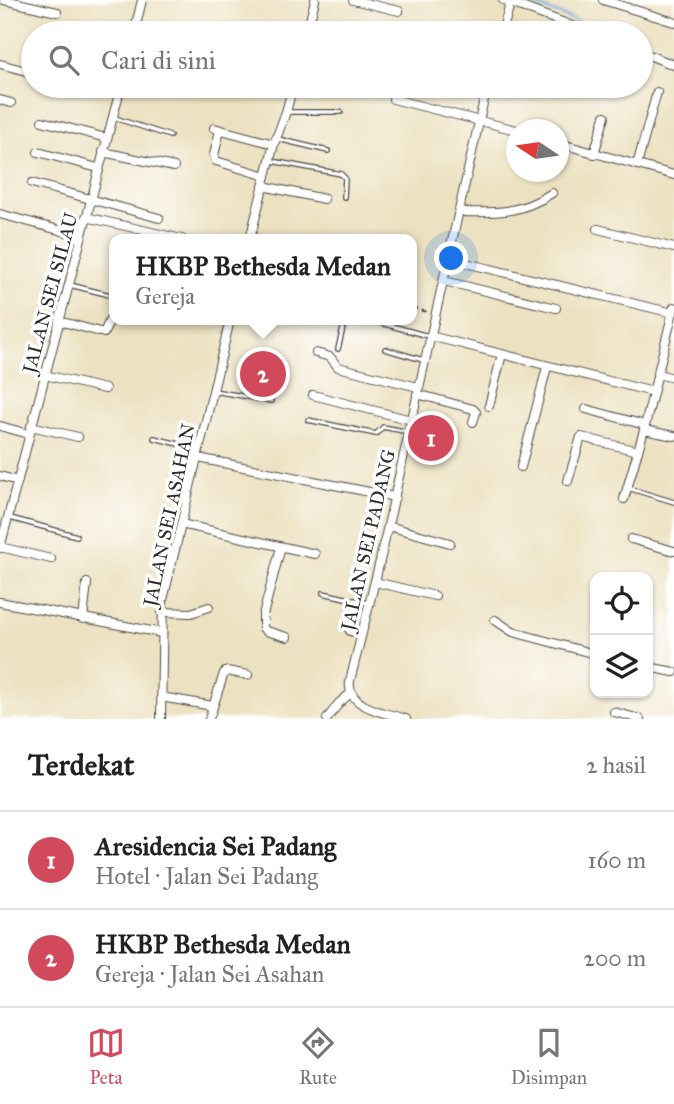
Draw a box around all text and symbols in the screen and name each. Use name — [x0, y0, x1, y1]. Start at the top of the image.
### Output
search box — [21, 21, 653, 98]
icon: search — [45, 41, 83, 79]
text: Cari di sini — [101, 44, 216, 76]
north arrow — [506, 119, 569, 182]
street label: JALAN SEI SILAU — [17, 210, 83, 378]
popup — [109, 234, 417, 325]
your location — [434, 241, 468, 275]
text: HKBP Bethesda Medan — [135, 250, 391, 282]
text: Gereja — [135, 282, 195, 310]
pin: 2 — [240, 348, 286, 400]
pin: 1 — [408, 412, 454, 464]
street label: JALAN SEI ASAHAN — [138, 421, 201, 611]
street label: JALAN SEI PADANG — [336, 447, 401, 635]
map controls — [590, 572, 653, 698]
button: locate — [590, 572, 653, 635]
button: layers — [590, 635, 653, 698]
text: Terdekat — [28, 747, 134, 783]
text: 2 hasil — [586, 751, 646, 779]
text: Aresidencia Sei Padang — [95, 830, 336, 862]
text: 1 — [46, 846, 56, 874]
text: 160 m — [588, 846, 646, 874]
text: Hotel · Jalan Sei Padang — [95, 862, 318, 890]
text: HKBP Bethesda Medan — [95, 928, 350, 960]
text: 2 — [45, 944, 57, 972]
text: 200 m — [584, 944, 646, 972]
text: Gereja · Jalan Sei Asahan — [95, 960, 324, 988]
tab: Peta — [87, 1024, 125, 1089]
tab: Rute — [299, 1024, 337, 1089]
tab: Disimpan — [511, 1024, 587, 1089]

